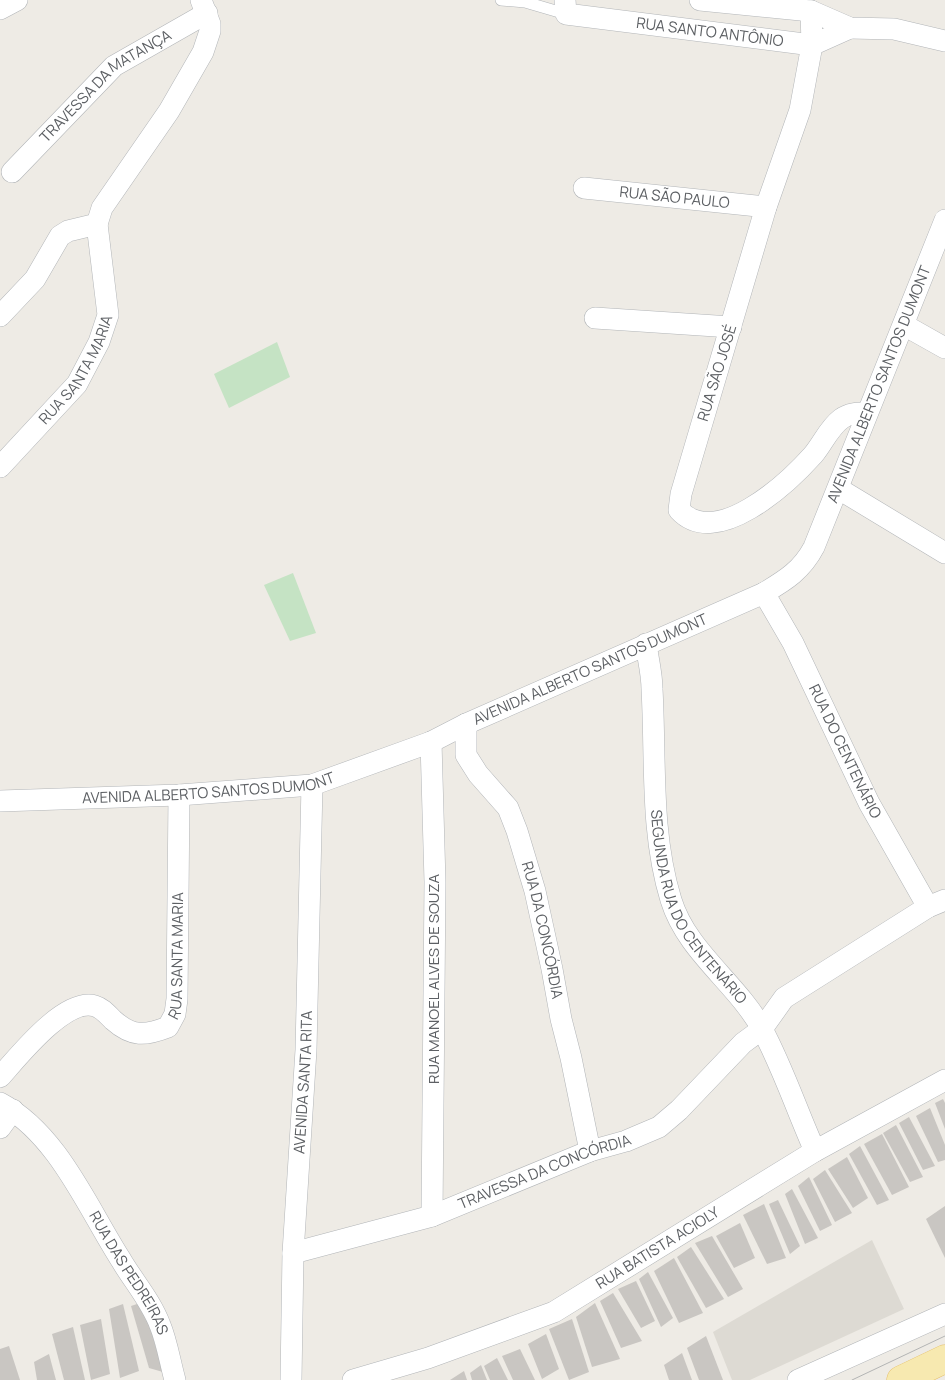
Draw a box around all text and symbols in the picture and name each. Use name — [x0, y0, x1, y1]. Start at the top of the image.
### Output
street label: RUA SANTO ANTÔNIO — [635, 12, 785, 51]
street label: TRAVESSA DA MATANÇA — [35, 24, 175, 147]
street label: RUA SÃO PAULO — [618, 181, 731, 213]
street label: AVENIDA ALBERTO SANTOS DUMONT — [822, 262, 936, 506]
street label: RUA SANTA MARIA — [34, 312, 117, 429]
street label: RUA SÃO JOSÉ — [692, 322, 741, 424]
street label: AVENIDA ALBERTO SANTOS DUMONT — [470, 608, 710, 730]
street label: RUA DO CENTENÁRIO — [804, 681, 887, 822]
street label: AVENIDA ALBERTO SANTOS DUMONT — [82, 767, 337, 808]
street label: SEGUNDA RUA DO CENTENÁRIO — [646, 809, 752, 1008]
street label: RUA DA CONCÓRDIA — [517, 859, 568, 1001]
street label: RUA MANOEL ALVES DE SOUZA — [423, 873, 444, 1084]
street label: RUA SANTA MARIA — [163, 892, 188, 1023]
street label: AVENIDA SANTA RITA — [288, 1010, 317, 1155]
street label: TRAVESSA DA CONCÓRDIA — [455, 1129, 635, 1214]
street label: RUA BATISTA ACIOLY — [592, 1201, 724, 1294]
street label: RUA DAS PEDREIRAS — [84, 1207, 174, 1337]

